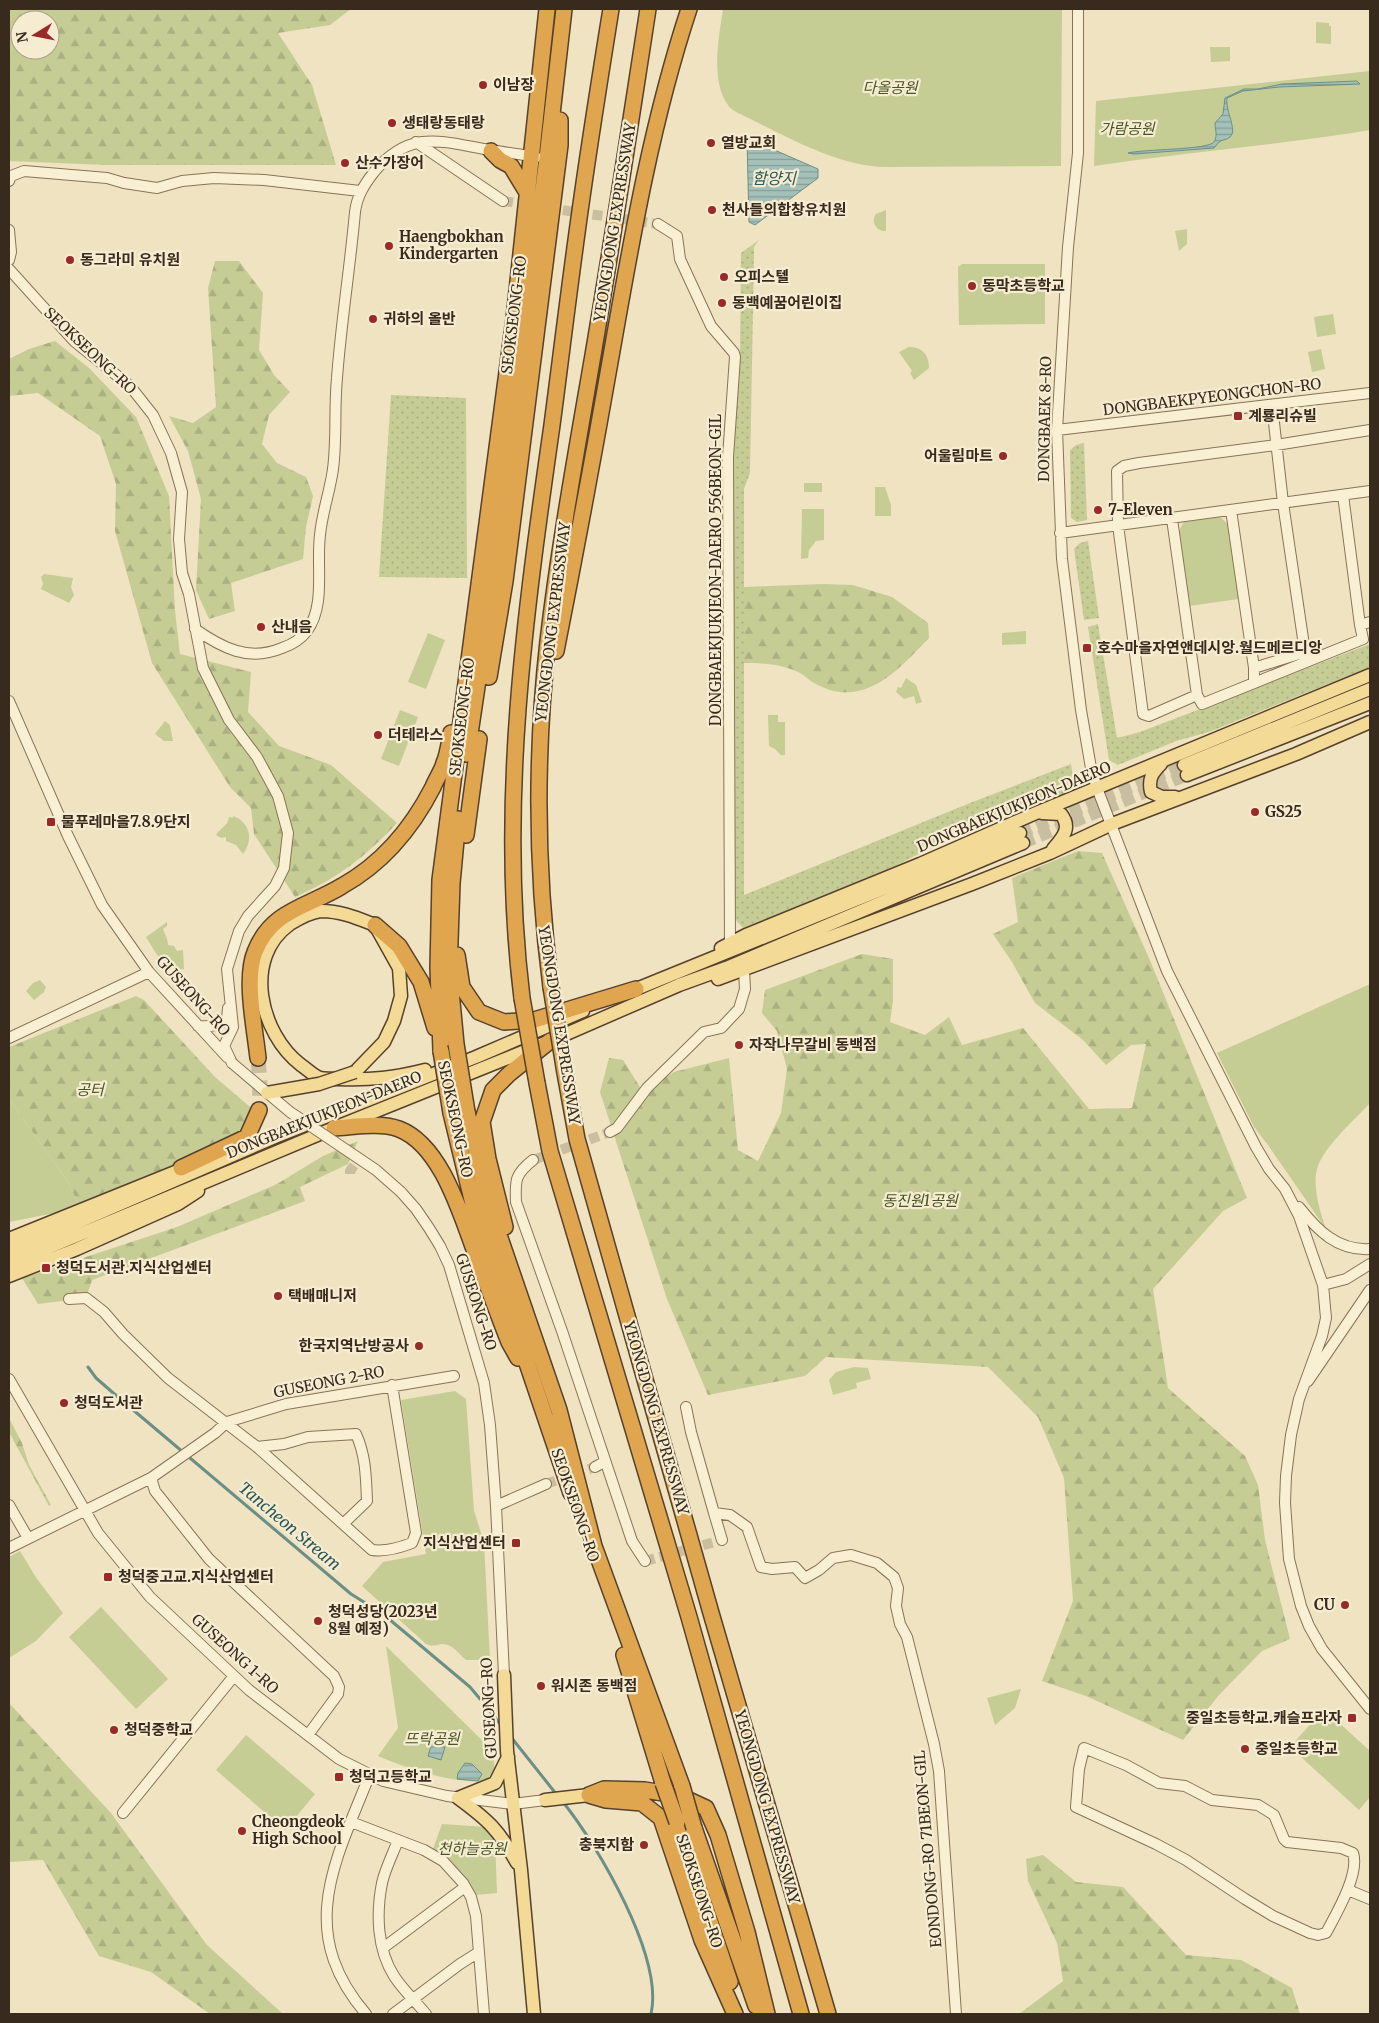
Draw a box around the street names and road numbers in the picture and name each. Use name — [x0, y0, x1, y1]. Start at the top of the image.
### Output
street label: YEONGDONG EXPRESSWAY — [589, 121, 640, 324]
street label: SEOKSEONG-RO — [497, 255, 530, 375]
street label: SEOKSEONG-RO — [40, 303, 140, 398]
street label: DONGBAEK 8-RO — [1034, 356, 1055, 482]
street label: DONGBAEKPYEONGCHON-RO — [1102, 374, 1322, 419]
street label: DONGBAEKJUKJEON-DAERO 556BEON-GIL — [706, 413, 725, 726]
street label: YEONGDONG EXPRESSWAY — [531, 521, 574, 724]
street label: SEOKSEONG-RO — [445, 657, 478, 777]
street label: DONGBAEKJUKJEON-DAERO — [914, 757, 1114, 856]
street label: YEONGDONG EXPRESSWAY — [534, 923, 585, 1126]
street label: GUSEONG-RO — [152, 952, 234, 1040]
street label: SEOKSEONG-RO — [434, 1059, 477, 1179]
street label: DONGBAEKJUKJEON-DAERO — [223, 1067, 424, 1162]
street label: GUSEONG-RO — [452, 1251, 501, 1353]
street label: YEONGDONG EXPRESSWAY — [619, 1318, 693, 1518]
street label: GUSEONG 2-RO — [272, 1361, 386, 1402]
street label: SEOKSEONG-RO — [547, 1445, 604, 1564]
street label: GUSEONG 1-RO — [188, 1610, 283, 1698]
street label: GUSEONG-RO — [476, 1657, 501, 1759]
street label: YEONGDONG EXPRESSWAY — [730, 1707, 804, 1907]
street label: EONDONG-RO 71BEON-GIL — [909, 1749, 946, 1948]
street label: SEOKSEONG-RO — [672, 1831, 727, 1951]

